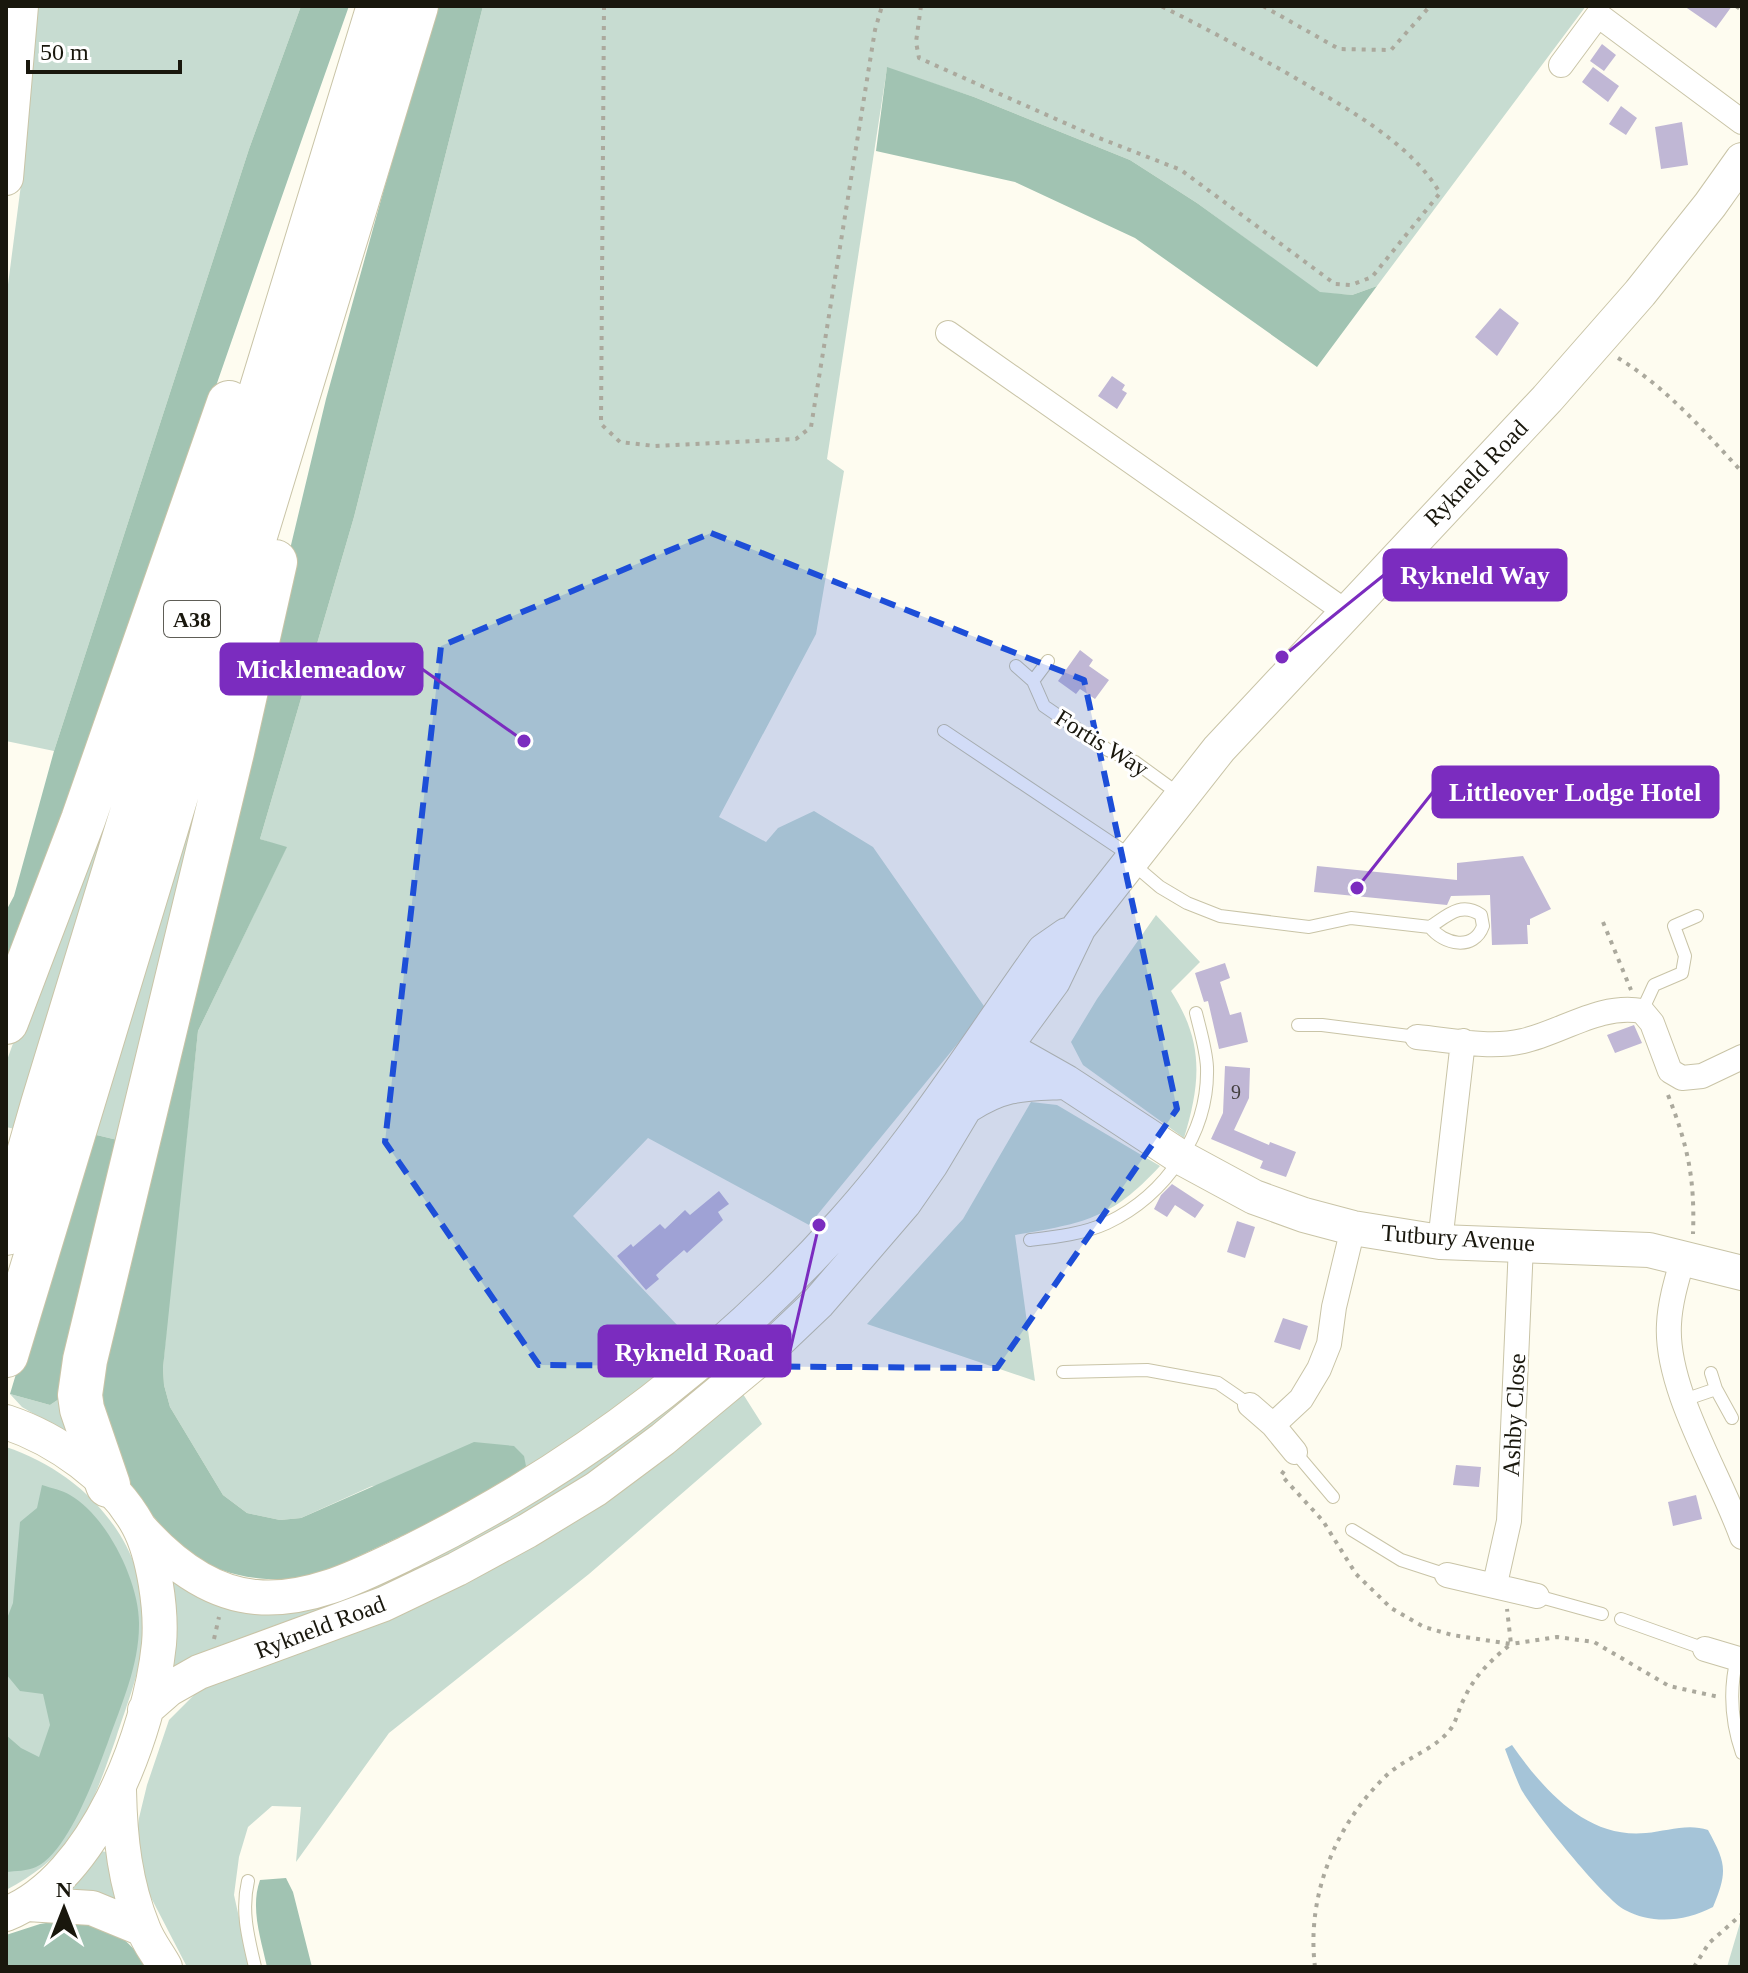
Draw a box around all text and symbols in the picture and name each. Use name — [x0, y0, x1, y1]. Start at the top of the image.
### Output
scale bar — [28, 24, 180, 74]
text: 50 m — [40, 39, 89, 65]
street label: Rykneld Road — [1419, 415, 1533, 531]
callout: Rykneld Way — [1384, 550, 1566, 600]
text: Rykneld Way — [1400, 561, 1550, 590]
road number: A38 — [164, 601, 220, 637]
callout: Micklemeadow — [221, 644, 422, 694]
text: Micklemeadow — [237, 655, 406, 684]
street label: Fortis Way — [1051, 704, 1153, 782]
callout: Littleover Lodge Hotel — [1433, 767, 1718, 817]
text: Littleover Lodge Hotel — [1449, 778, 1701, 807]
house number: 9 — [1231, 1081, 1241, 1103]
street label: Tutbury Avenue — [1380, 1220, 1536, 1256]
callout: Rykneld Road — [599, 1326, 790, 1376]
text: Rykneld Road — [615, 1338, 774, 1367]
street label: Ashby Close — [1498, 1353, 1530, 1477]
street label: Rykneld Road — [251, 1590, 389, 1664]
north arrow — [24, 1869, 104, 1949]
text: N — [56, 1877, 72, 1902]

